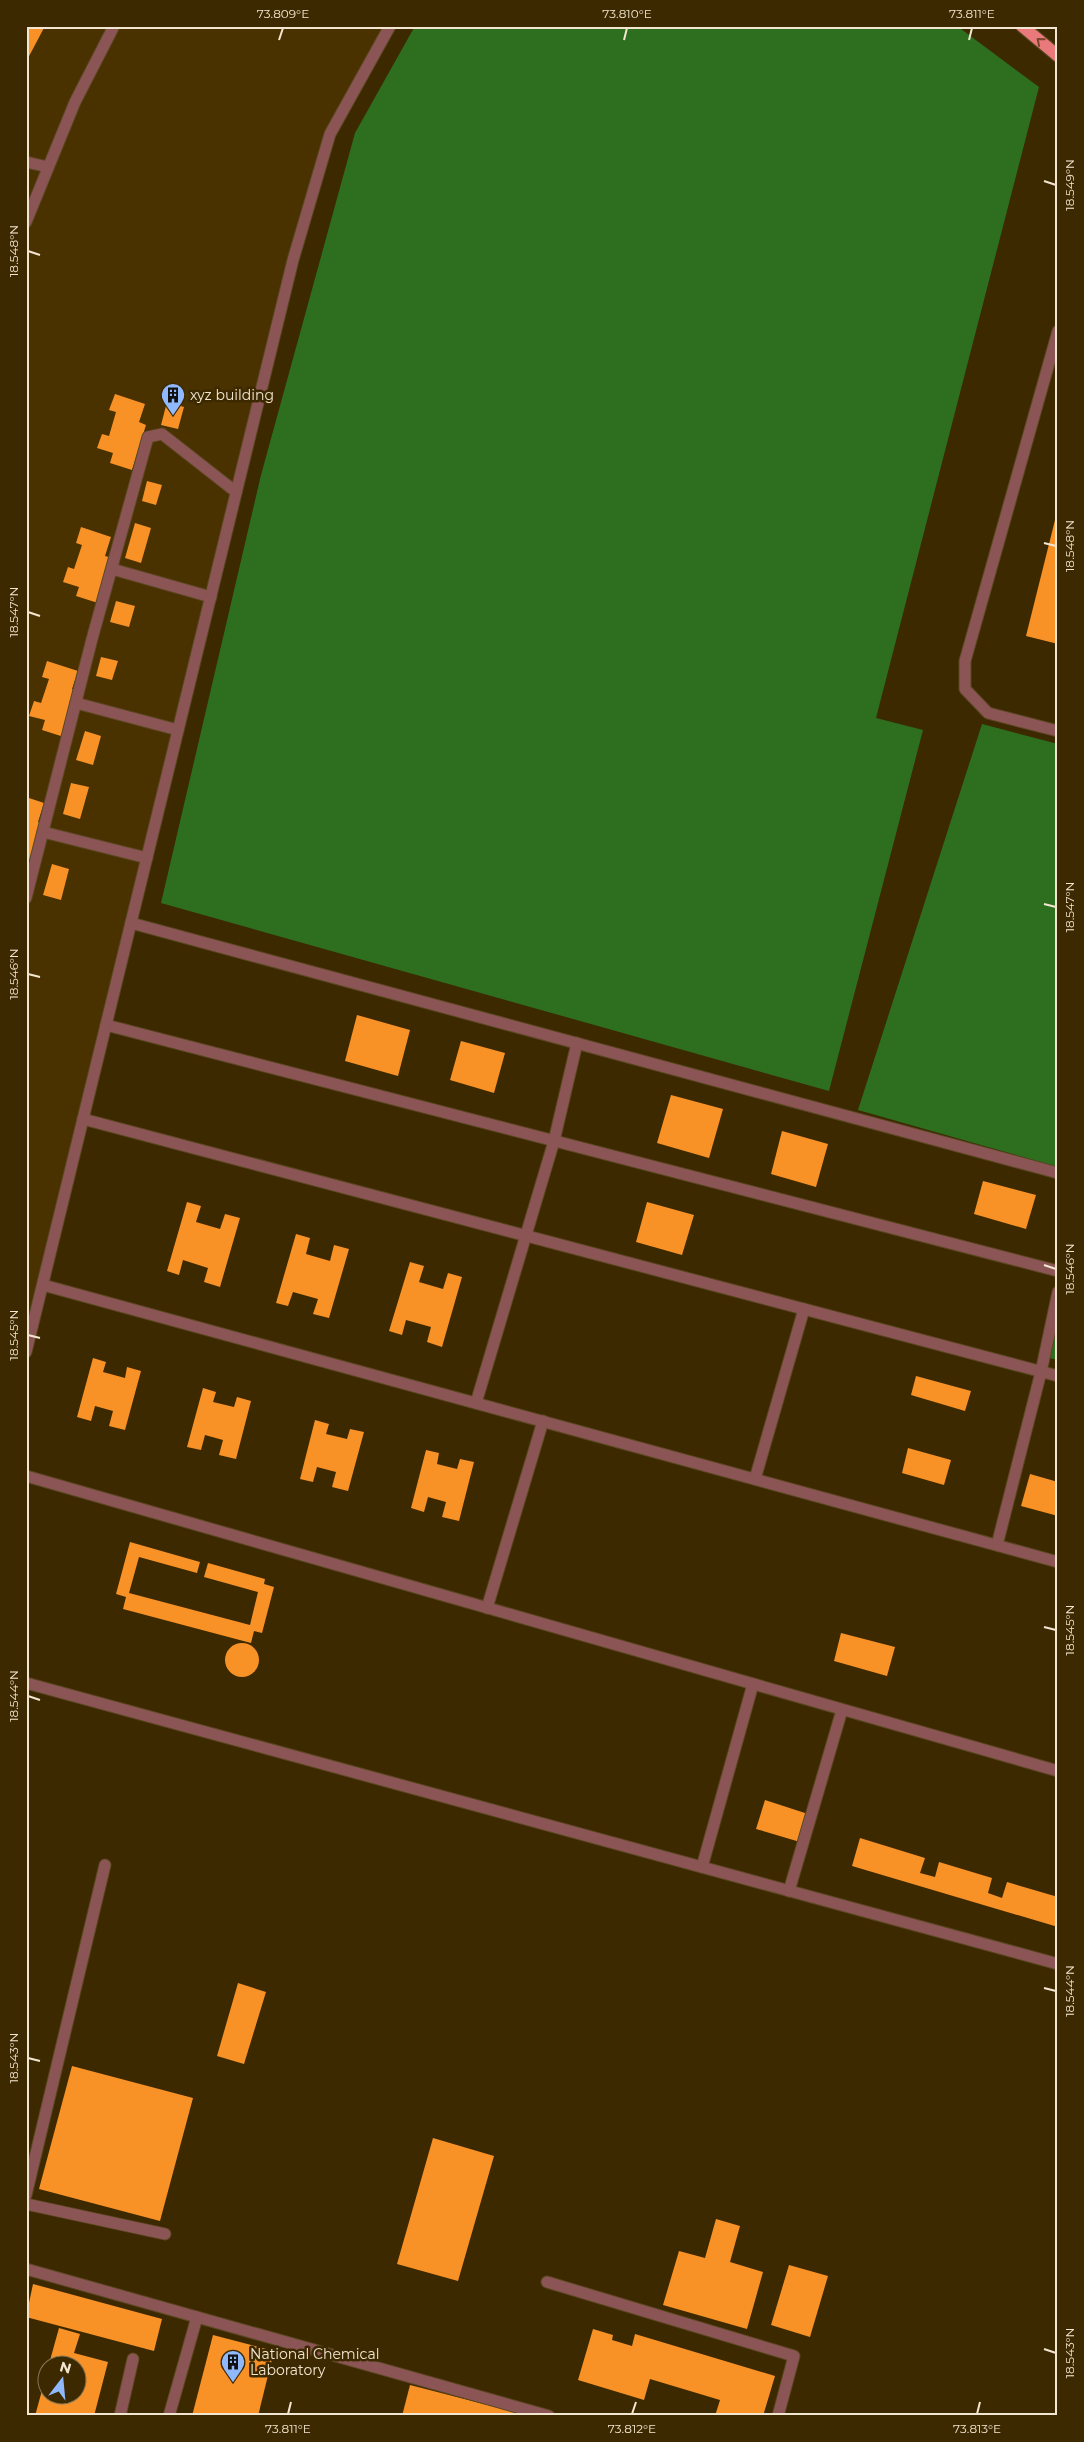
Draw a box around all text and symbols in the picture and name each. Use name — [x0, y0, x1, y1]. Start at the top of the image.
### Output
text: 73.809°E — [257, 6, 309, 21]
text: 73.810°E — [602, 6, 652, 21]
text: 73.811°E — [949, 6, 995, 21]
one-way arrow — [1036, 38, 1045, 47]
text: 18.549°N — [1062, 159, 1077, 211]
text: 18.548°N — [6, 225, 21, 277]
building icon: xyz building — [160, 382, 186, 416]
place label: xyz building — [190, 386, 274, 404]
text: 18.548°N — [1062, 520, 1077, 572]
text: 18.547°N — [6, 587, 21, 637]
text: 18.547°N — [1062, 882, 1077, 932]
text: 18.546°N — [6, 948, 21, 1000]
text: 18.546°N — [1062, 1243, 1077, 1295]
text: 18.545°N — [6, 1310, 21, 1360]
text: 18.545°N — [1062, 1605, 1077, 1655]
text: 18.544°N — [6, 1670, 21, 1722]
text: 18.544°N — [1062, 1965, 1077, 2017]
text: 18.543°N — [6, 2033, 21, 2083]
text: 18.543°N — [1062, 2328, 1077, 2378]
place label: National Chemical Laboratory — [250, 2345, 379, 2379]
building icon: National Chemical Laboratory — [220, 2349, 246, 2383]
north arrow — [38, 2354, 88, 2404]
text: N — [58, 2357, 74, 2378]
text: 73.811°E — [265, 2421, 311, 2436]
text: 73.812°E — [608, 2421, 656, 2436]
text: 73.813°E — [953, 2421, 1001, 2436]

